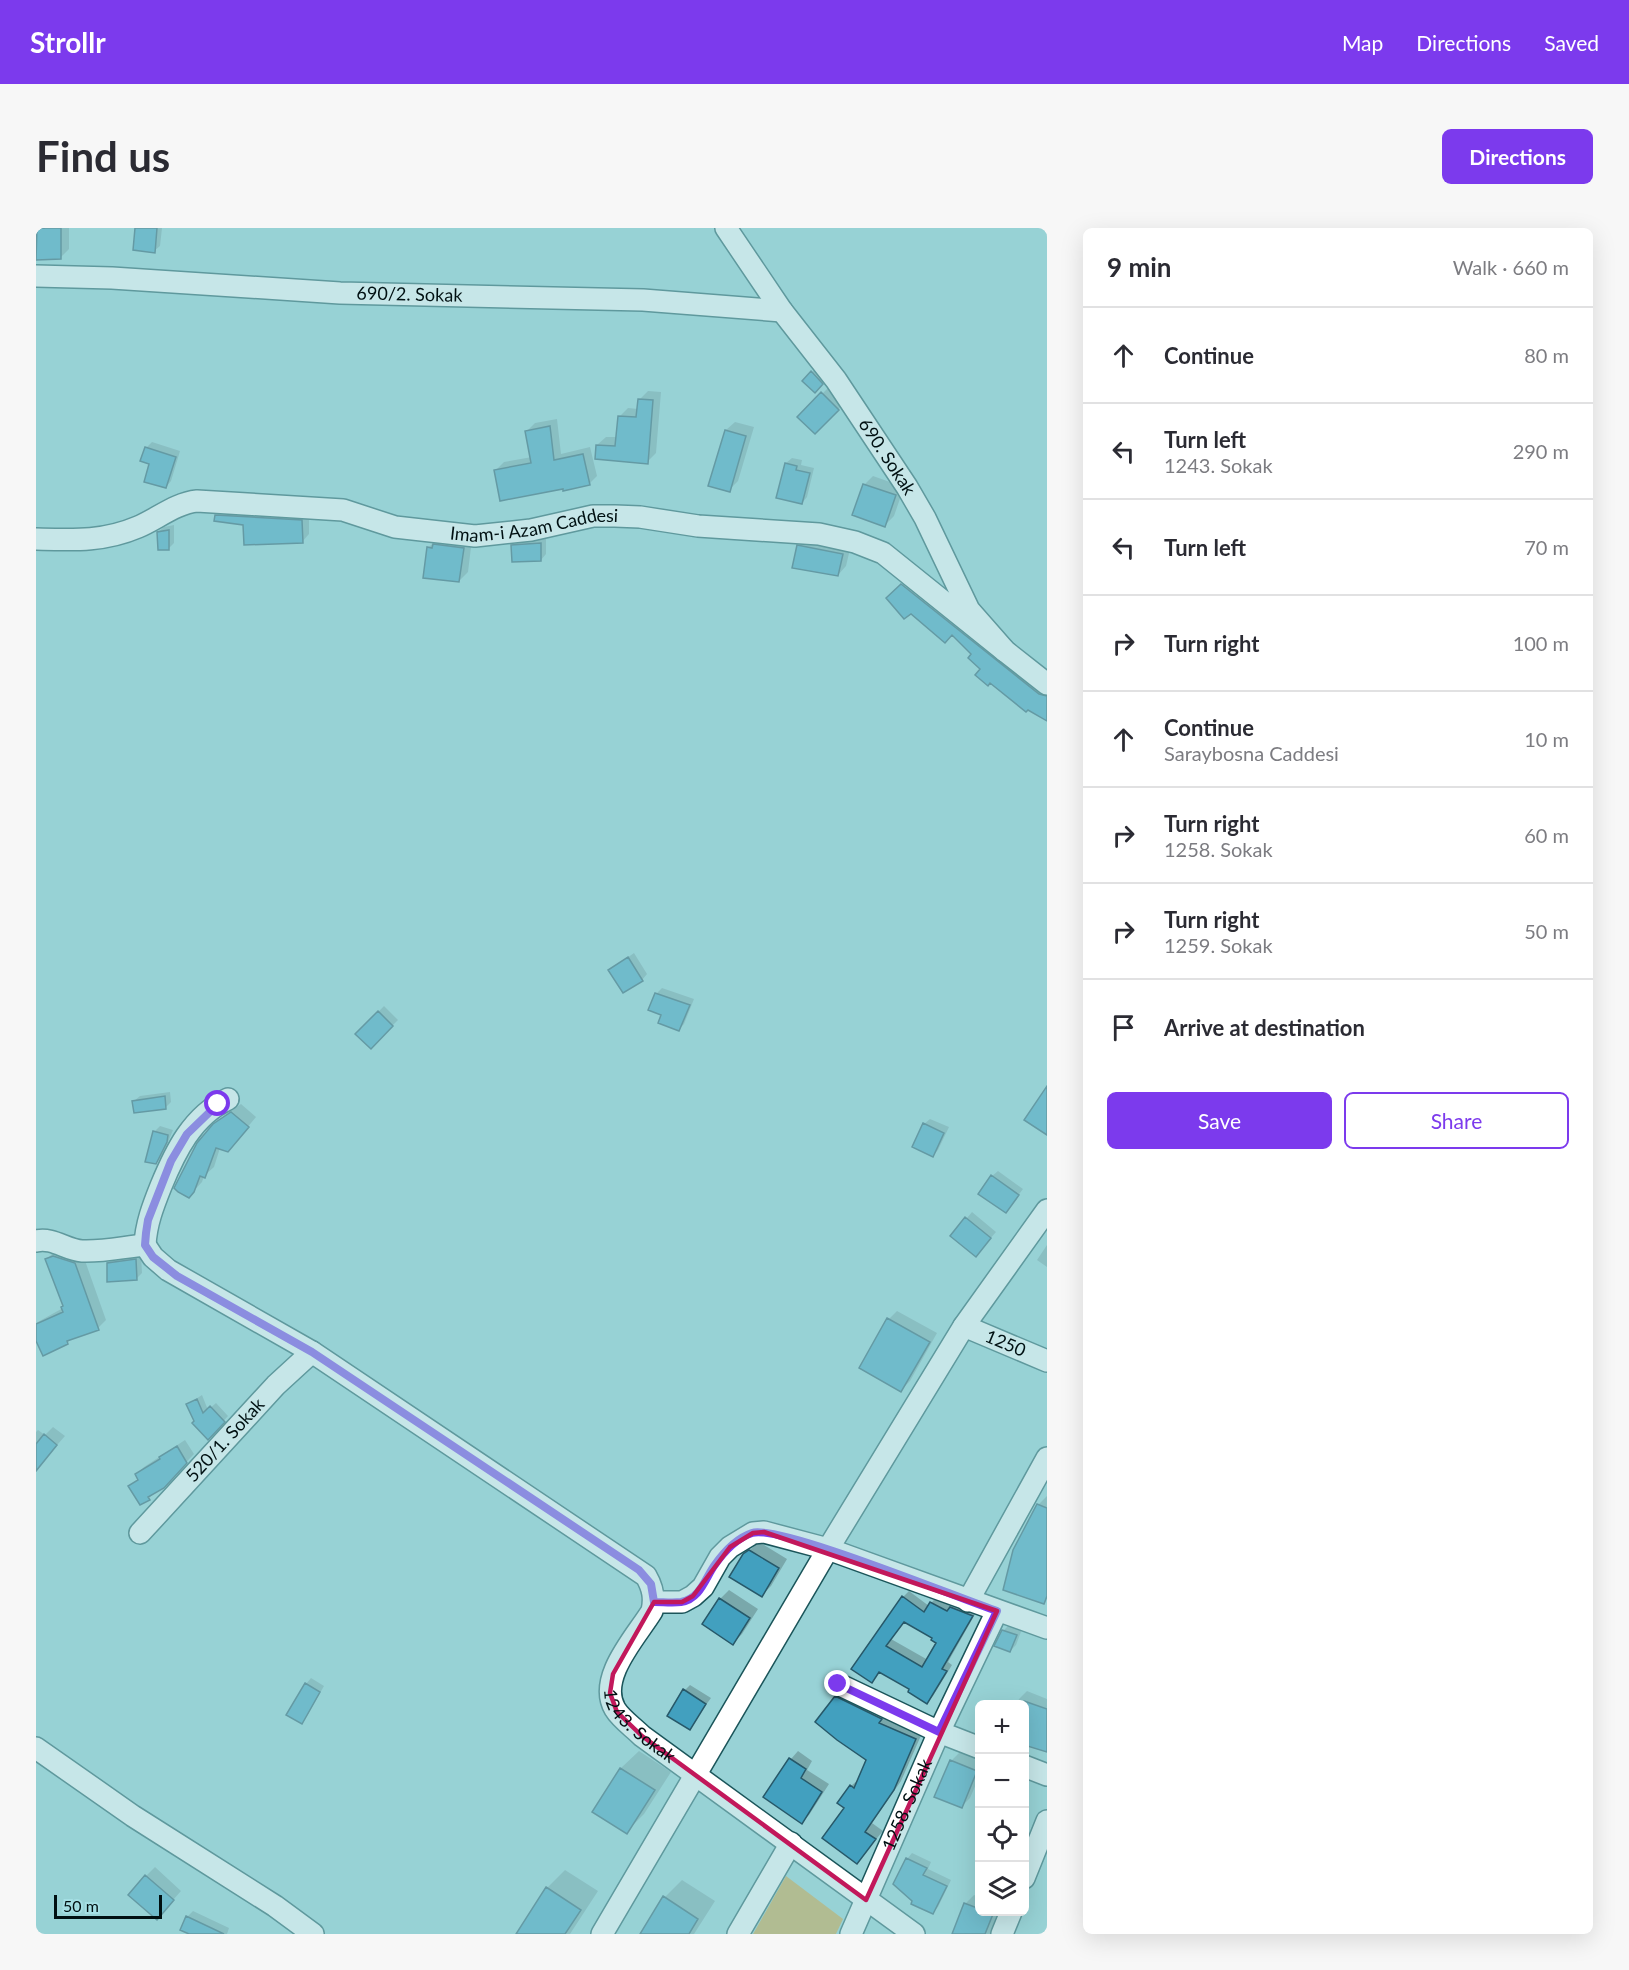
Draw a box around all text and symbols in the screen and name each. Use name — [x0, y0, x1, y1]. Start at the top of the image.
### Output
text: Strollr — [30, 25, 106, 59]
text: Map — [1342, 30, 1383, 55]
text: Directions — [1416, 30, 1511, 55]
text: Saved — [1544, 30, 1599, 55]
button: Directions — [1442, 129, 1593, 184]
text: Find us — [36, 131, 170, 181]
text: 9 min — [1107, 251, 1171, 283]
text: Walk · 660 m — [1453, 255, 1569, 279]
street label: 690/2. Sokak — [356, 281, 464, 306]
icon: ahead — [1107, 339, 1140, 372]
text: Continue — [1164, 342, 1254, 369]
text: 80 m — [1524, 343, 1569, 367]
street label: 690. Sokak — [855, 414, 922, 499]
text: Turn left — [1164, 426, 1246, 453]
icon: left — [1107, 435, 1140, 468]
text: 290 m — [1513, 439, 1569, 463]
text: 1243. Sokak — [1164, 453, 1273, 477]
street label: Imam-i Azam Caddesi — [449, 504, 619, 546]
icon: left — [1107, 531, 1140, 564]
text: Turn left — [1164, 534, 1246, 561]
text: 70 m — [1524, 535, 1569, 559]
icon: right — [1107, 627, 1140, 660]
text: Turn right — [1164, 630, 1259, 657]
text: 100 m — [1513, 631, 1569, 655]
text: Continue — [1164, 714, 1254, 741]
icon: ahead — [1107, 723, 1140, 756]
text: 10 m — [1524, 727, 1569, 751]
text: Saraybosna Caddesi — [1164, 741, 1339, 765]
text: Turn right — [1164, 810, 1259, 837]
icon: right — [1107, 819, 1140, 852]
text: 60 m — [1524, 823, 1569, 847]
text: 1258. Sokak — [1164, 837, 1273, 861]
text: Turn right — [1164, 906, 1259, 933]
icon: right — [1107, 915, 1140, 948]
text: 50 m — [1524, 919, 1569, 943]
text: 1259. Sokak — [1164, 933, 1273, 957]
icon: arrive — [1107, 1011, 1140, 1044]
text: Arrive at destination — [1164, 1014, 1365, 1041]
route start — [204, 1090, 230, 1116]
button: Save — [1107, 1092, 1332, 1149]
button: Share — [1344, 1092, 1569, 1149]
street label: 1250 — [982, 1324, 1029, 1361]
street label: 520/1. Sokak — [181, 1392, 269, 1486]
route end — [824, 1670, 850, 1696]
street label: 1243. Sokak — [600, 1688, 681, 1767]
map controls — [975, 1700, 1029, 1916]
button: + — [975, 1700, 1029, 1754]
street label: 1258. Sokak — [877, 1754, 936, 1854]
button: − — [975, 1754, 1029, 1808]
button: locate — [975, 1808, 1029, 1862]
button: layers — [975, 1862, 1029, 1916]
scale bar — [54, 1892, 162, 1920]
text: 50 m — [63, 1896, 99, 1915]

